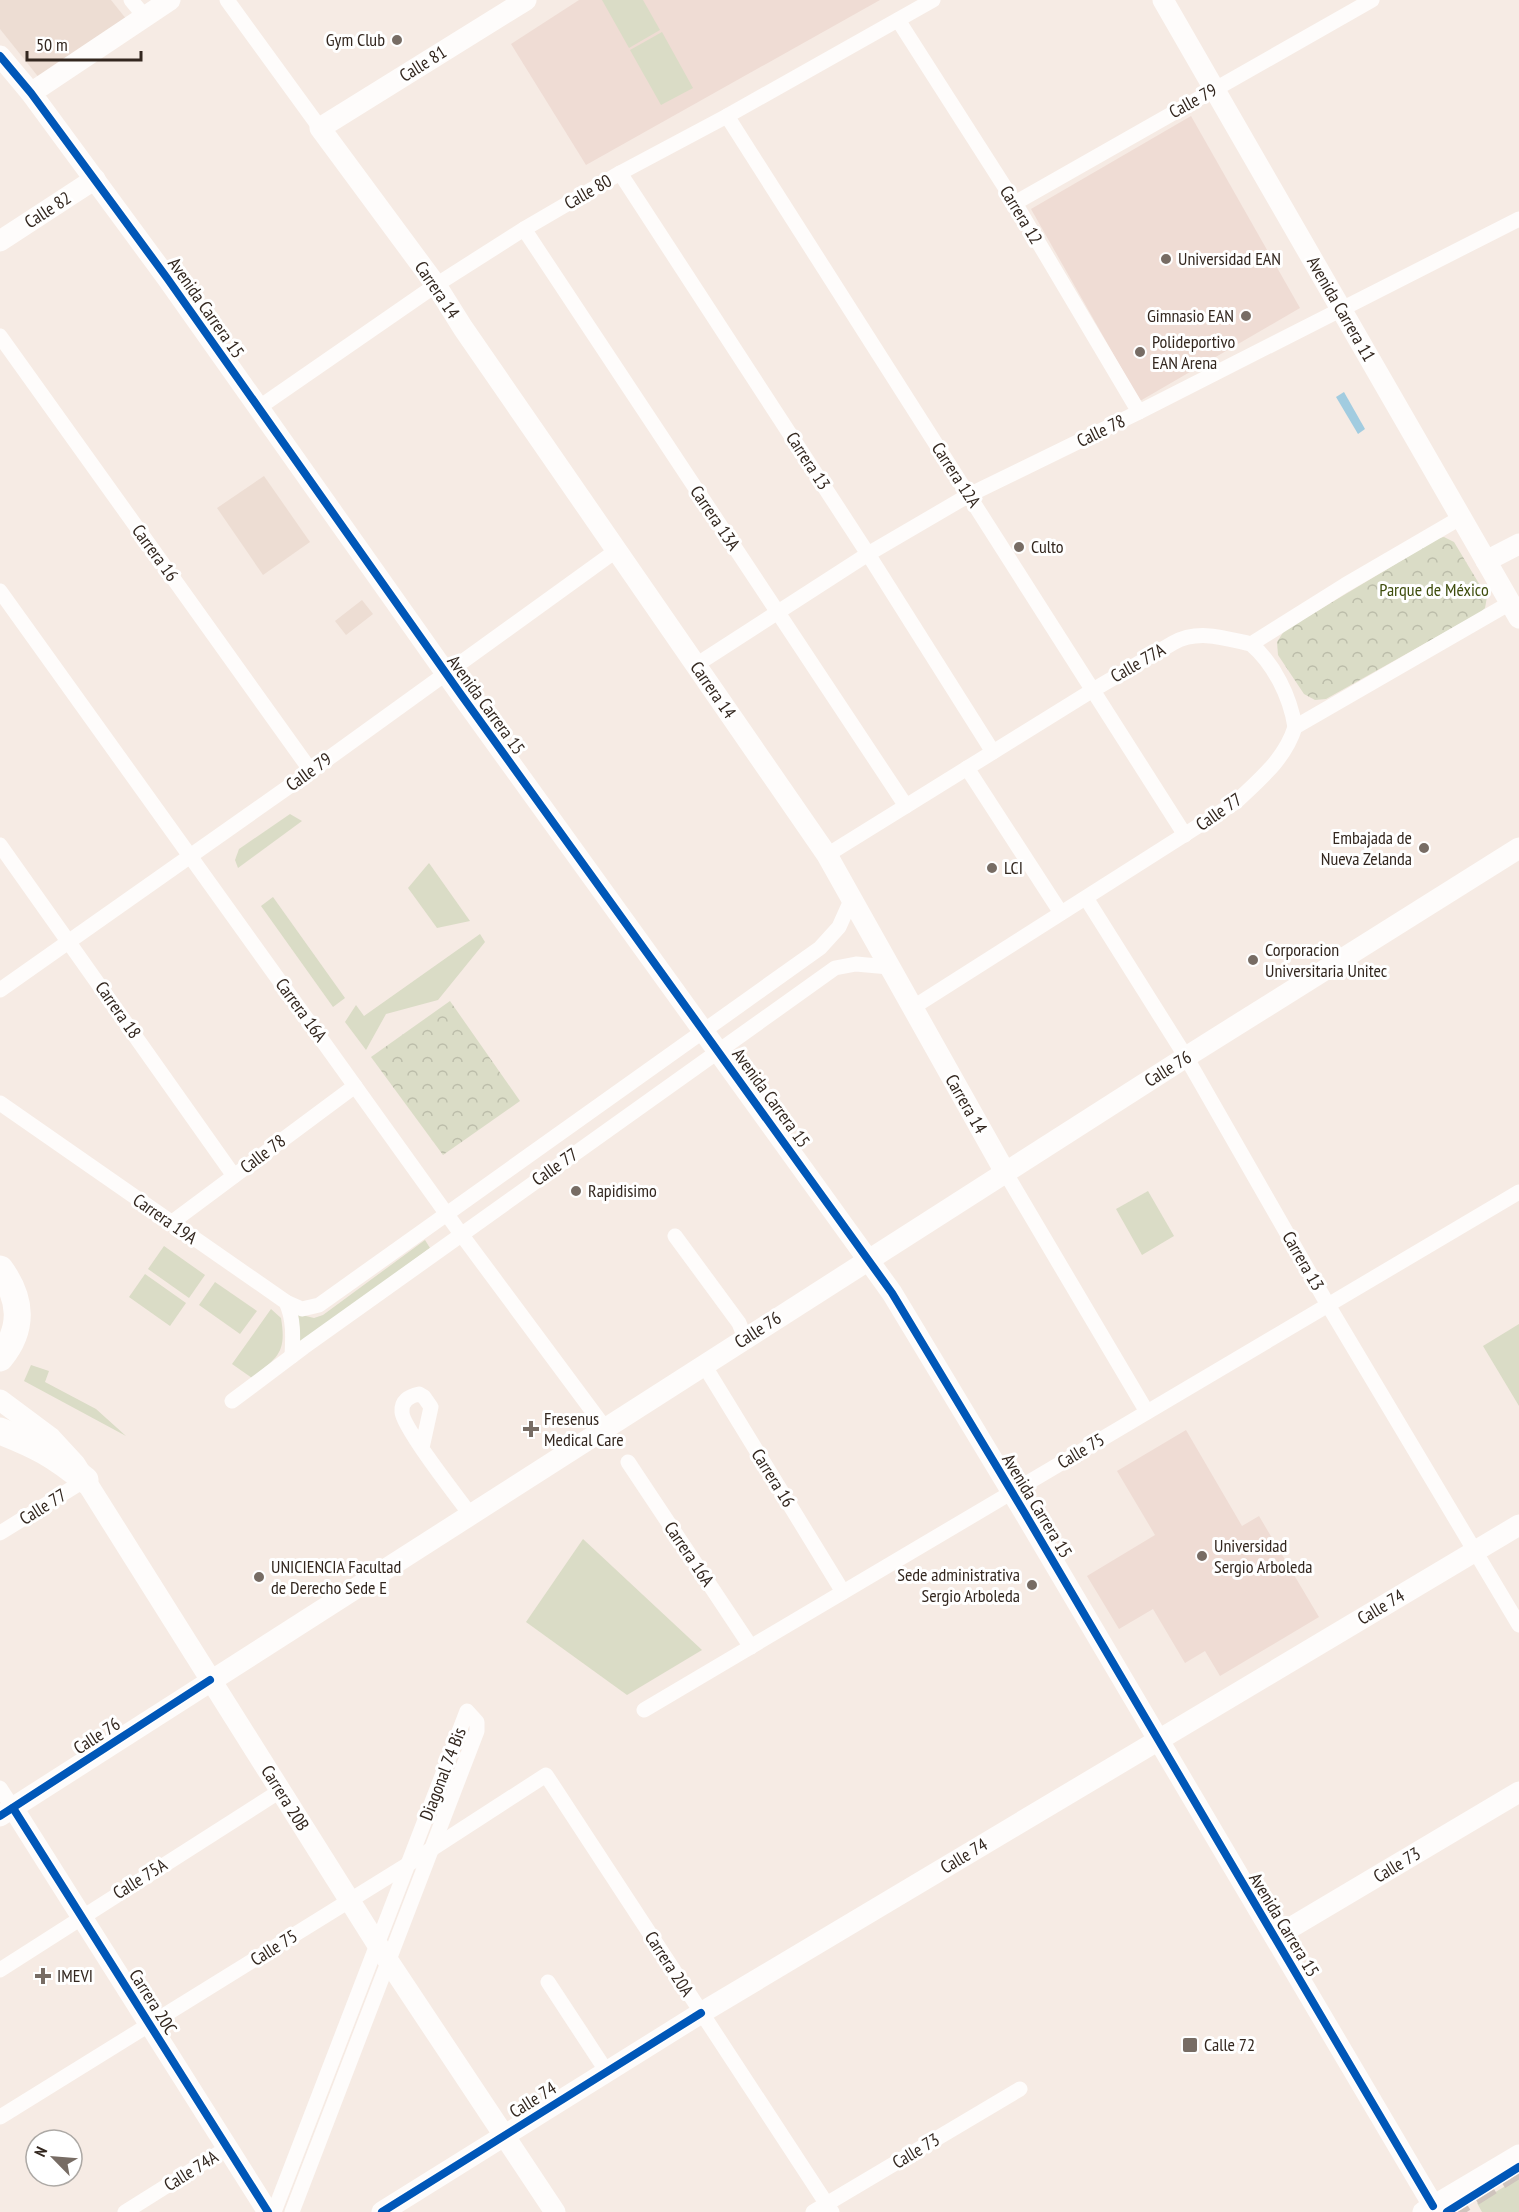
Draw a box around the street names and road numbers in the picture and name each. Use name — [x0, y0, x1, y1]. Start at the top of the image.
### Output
street label: Calle 81 — [395, 40, 450, 87]
street label: Calle 79 — [1165, 78, 1221, 123]
street label: Calle 80 — [560, 169, 616, 214]
street label: Carrera 12 — [995, 181, 1048, 248]
street label: Calle 82 — [20, 186, 75, 233]
street label: Avenida Carrera 11 — [1302, 252, 1381, 365]
street label: Avenida Carrera 15 — [163, 253, 250, 362]
street label: Carrera 14 — [410, 256, 465, 323]
street label: Calle 78 — [1073, 409, 1129, 452]
street label: Carrera 13 — [781, 427, 836, 494]
street label: Carrera 12A — [927, 438, 986, 512]
street label: Carrera 13A — [685, 481, 746, 555]
street label: Carrera 16 — [127, 520, 184, 586]
street label: Calle 77A — [1106, 638, 1170, 687]
street label: Avenida Carrera 15 — [443, 650, 530, 759]
street label: Carrera 14 — [685, 657, 741, 723]
street label: Calle 79 — [281, 747, 336, 796]
street label: Calle 77 — [1191, 788, 1246, 836]
street label: Carrera 16A — [271, 973, 332, 1046]
street label: Carrera 18 — [90, 977, 146, 1043]
street label: Avenida Carrera 15 — [728, 1043, 815, 1152]
street label: Calle 76 — [1140, 1045, 1195, 1092]
street label: Carrera 14 — [940, 1070, 993, 1137]
street label: Calle 78 — [235, 1129, 290, 1178]
street label: Calle 77 — [527, 1143, 582, 1191]
street label: Carrera 19A — [129, 1188, 202, 1249]
street label: Carrera 13 — [1277, 1227, 1330, 1294]
street label: Calle 76 — [730, 1306, 785, 1353]
street label: Calle 75 — [1053, 1428, 1109, 1474]
street label: Carrera 16 — [747, 1444, 800, 1511]
street label: Avenida Carrera 15 — [997, 1449, 1078, 1562]
street label: Calle 77 — [15, 1483, 70, 1530]
street label: Carrera 16A — [659, 1517, 720, 1591]
street label: Calle 74 — [1353, 1584, 1409, 1630]
street label: Calle 76 — [69, 1712, 124, 1759]
street label: Diagonal 74 Bis — [414, 1724, 471, 1824]
street label: Carrera 20B — [256, 1761, 315, 1835]
street label: Calle 74 — [936, 1833, 992, 1879]
street label: Calle 73 — [1369, 1842, 1425, 1888]
street label: Calle 75A — [108, 1853, 171, 1904]
street label: Avenida Carrera 15 — [1244, 1868, 1325, 1981]
street label: Calle 75 — [246, 1924, 301, 1971]
street label: Carrera 20A — [640, 1927, 699, 2001]
street label: Carrera 20C — [124, 1965, 182, 2039]
street label: Calle 74 — [505, 2076, 560, 2123]
street label: Calle 73 — [888, 2128, 944, 2174]
street label: Calle 74A — [159, 2145, 222, 2196]

